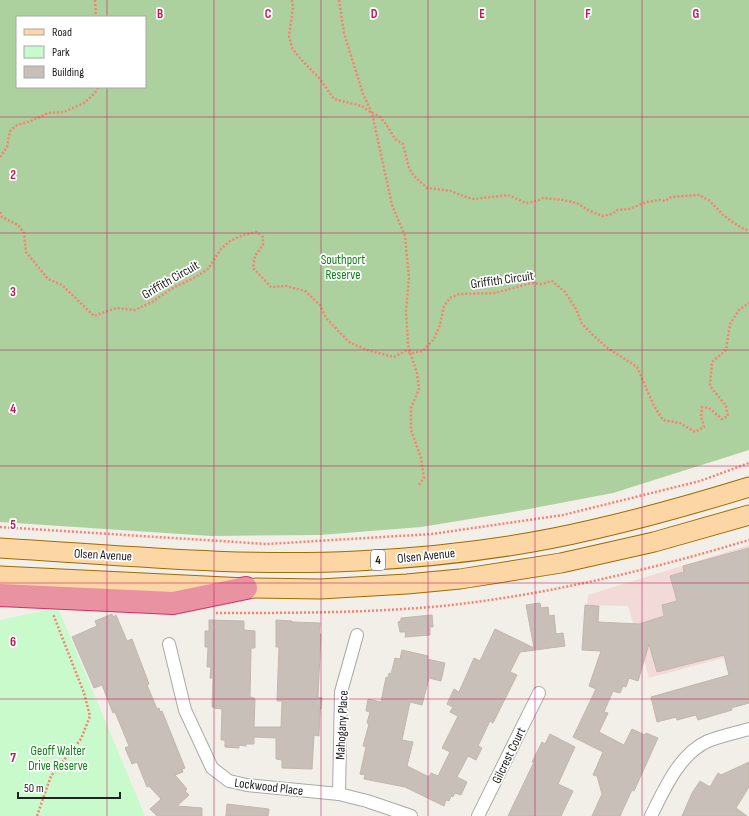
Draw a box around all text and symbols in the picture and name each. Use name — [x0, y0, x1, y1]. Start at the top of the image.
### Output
text: B — [157, 6, 163, 22]
text: C — [265, 6, 272, 22]
text: D — [371, 6, 378, 22]
text: E — [479, 6, 485, 22]
text: F — [585, 6, 591, 22]
text: G — [693, 6, 700, 22]
legend — [16, 16, 146, 88]
text: Road — [52, 25, 72, 40]
text: Park — [52, 45, 70, 60]
text: Building — [52, 65, 84, 80]
text: 2 — [10, 167, 16, 183]
park label: Southport Reserve — [321, 252, 365, 283]
street label: Griffith Circuit — [139, 257, 202, 303]
street label: Griffith Circuit — [470, 268, 535, 292]
text: 3 — [10, 284, 16, 300]
text: 4 — [10, 401, 16, 417]
text: 5 — [10, 517, 16, 533]
street label: Olsen Avenue — [73, 545, 132, 565]
street label: Olsen Avenue — [396, 545, 456, 567]
road number: 4 — [371, 550, 385, 570]
text: 6 — [10, 634, 16, 650]
street label: Mahogany Place — [332, 690, 352, 760]
street label: Gilcrest Court — [488, 725, 529, 786]
park label: Geoff Walter Drive Reserve — [28, 743, 88, 774]
text: 7 — [10, 750, 16, 766]
scale bar — [18, 774, 120, 800]
street label: Lockwood Place — [234, 775, 304, 799]
text: 50 m — [24, 781, 44, 796]

